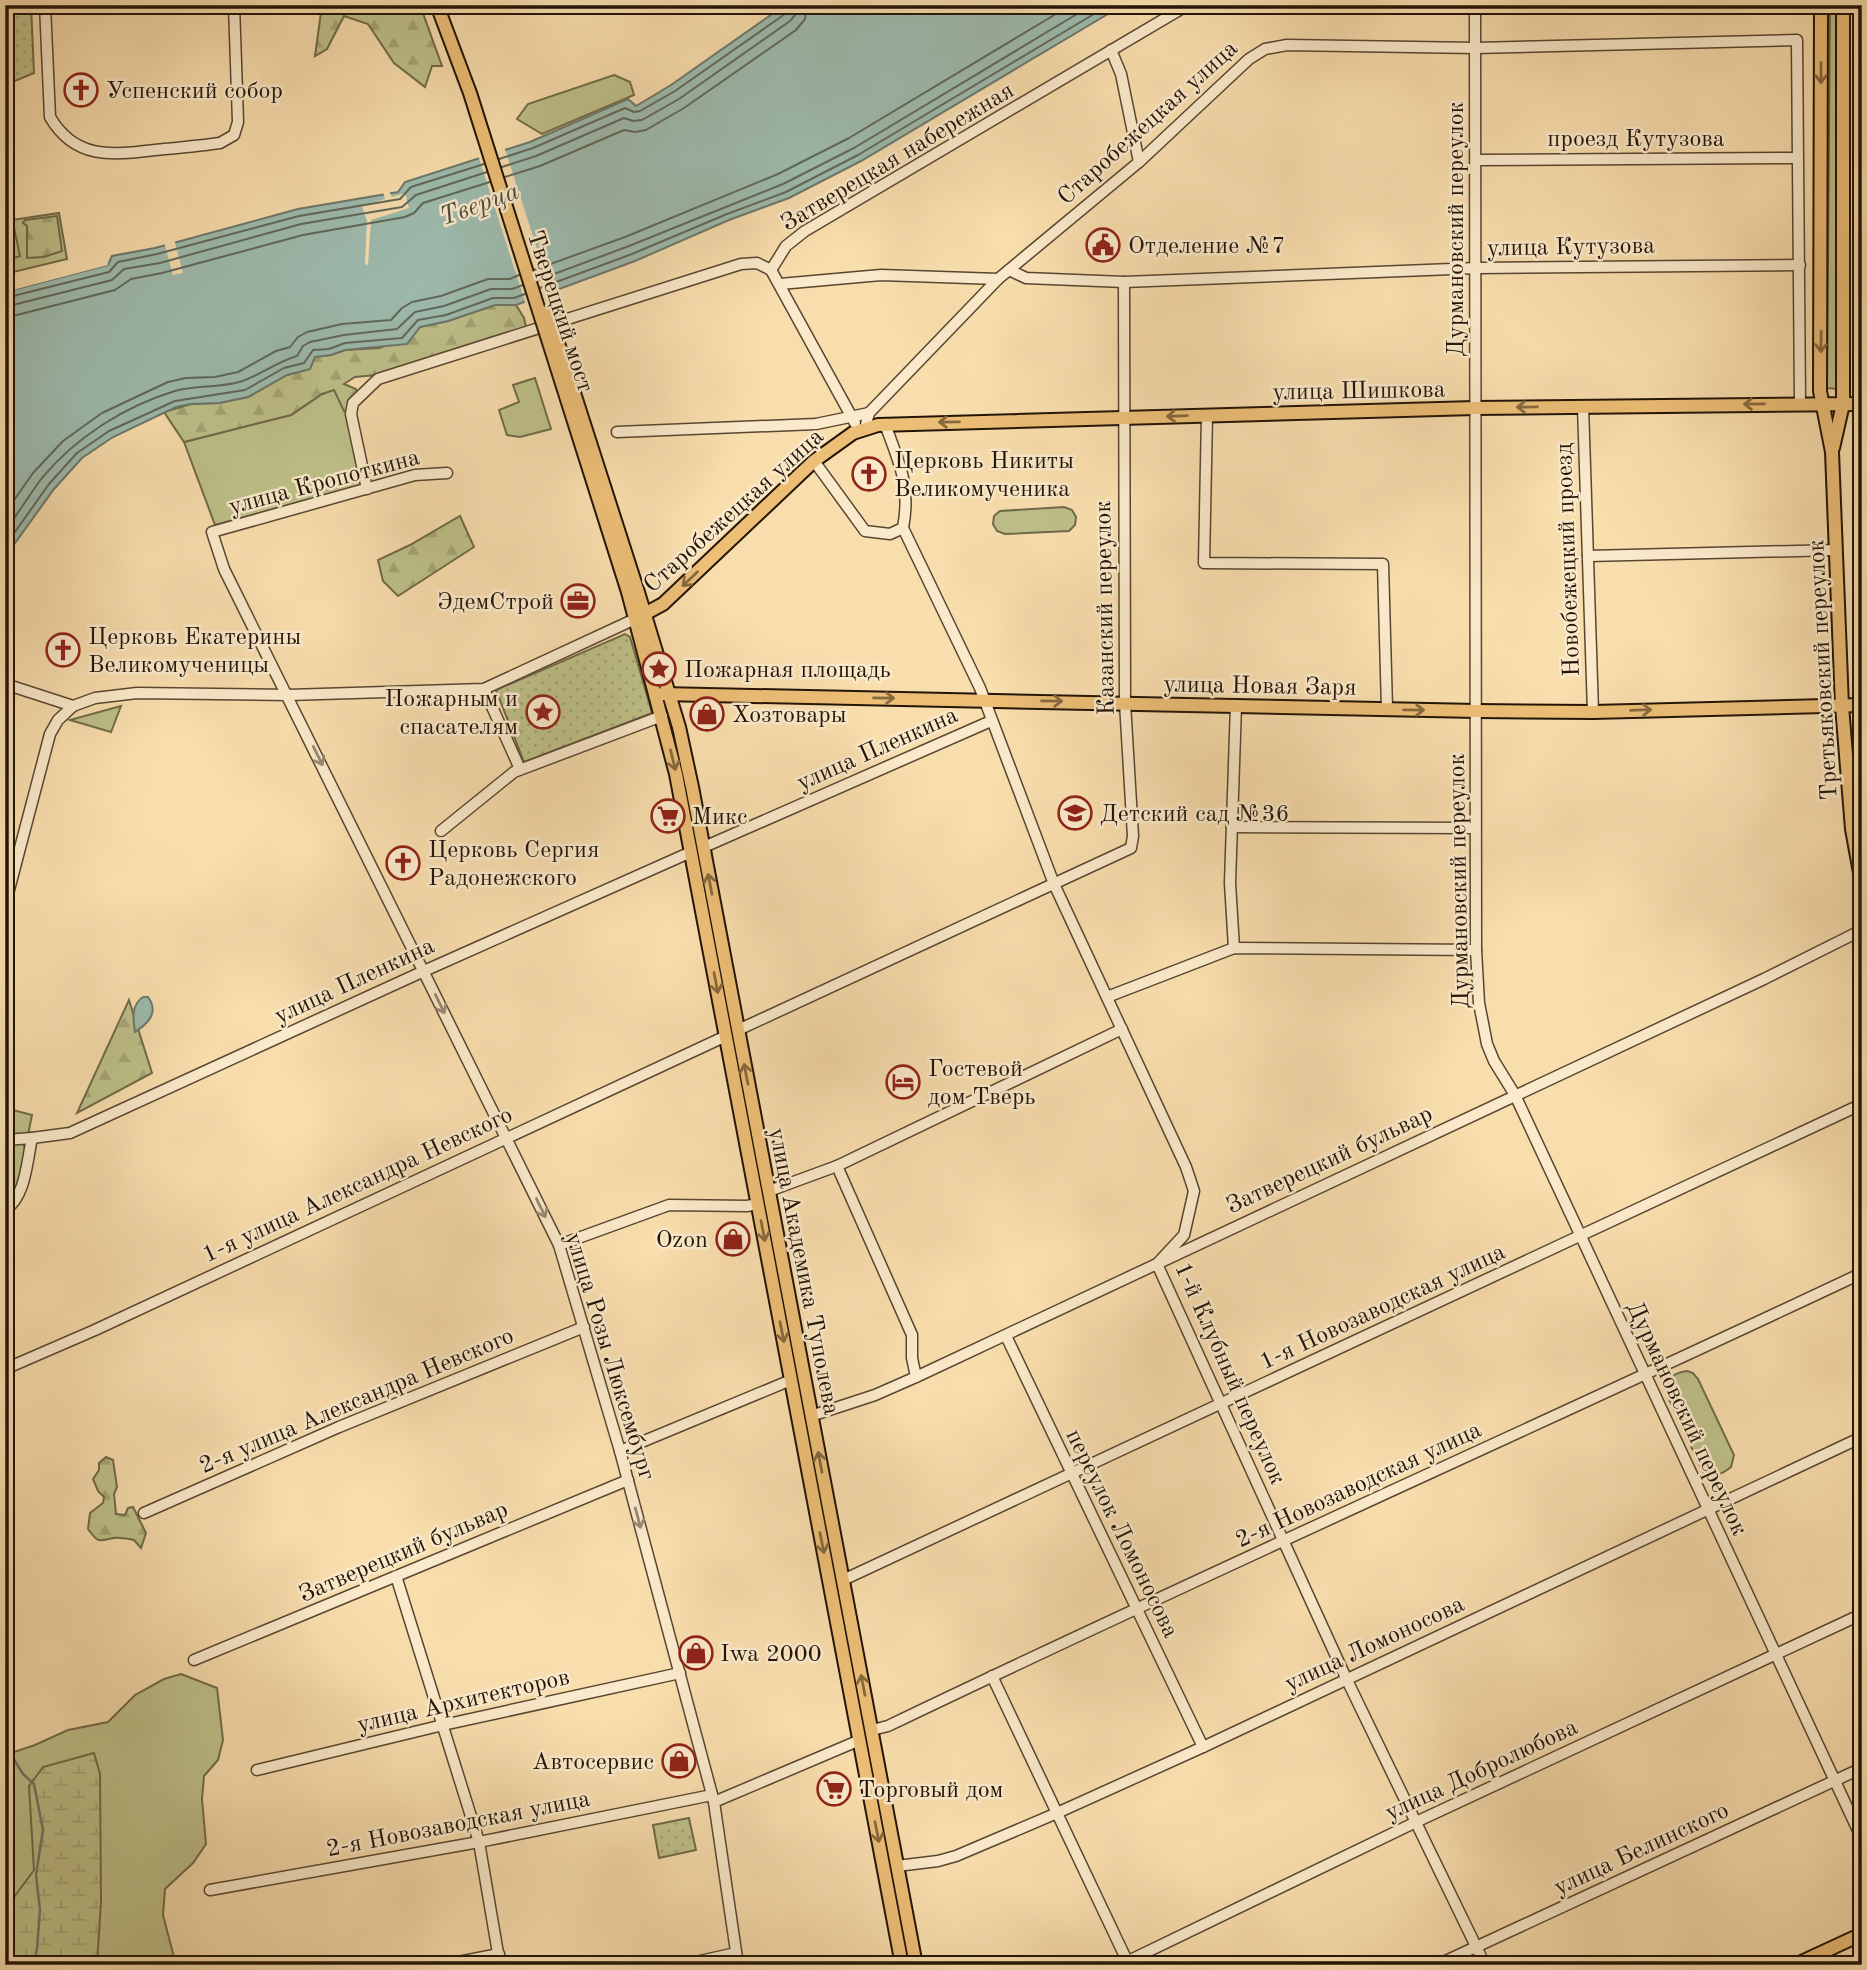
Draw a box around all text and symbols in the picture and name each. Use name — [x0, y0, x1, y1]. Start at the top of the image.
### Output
street label: Старобежецкая улица — [1054, 37, 1243, 210]
one-way arrow — [1814, 62, 1828, 85]
church icon: Успенский собор — [62, 71, 100, 109]
street label: Затверецкая набережная — [778, 79, 1018, 237]
place label: Успенский собор — [106, 80, 283, 104]
street label: Дурмановский переулок — [1445, 101, 1469, 357]
street label: проезд Кутузова — [1547, 128, 1725, 152]
water label: Тверца — [436, 179, 523, 231]
public building icon: Отделение №7 — [1084, 226, 1122, 264]
street label: Тверецкий мост — [522, 228, 597, 395]
place label: Отделение №7 — [1128, 235, 1285, 259]
street label: улица Кутузова — [1487, 235, 1655, 261]
one-way arrow — [1814, 330, 1828, 353]
street label: улица Шишкова — [1272, 378, 1446, 406]
one-way arrow — [1743, 398, 1766, 411]
one-way arrow — [1515, 400, 1538, 414]
one-way arrow — [1165, 409, 1188, 422]
one-way arrow — [938, 415, 961, 428]
street label: Старобежецкая улица — [640, 425, 829, 598]
street label: Новобежецкий проезд — [1553, 442, 1585, 677]
street label: улица Кропоткина — [227, 446, 423, 520]
place label: Церковь Никиты Великомученика — [894, 450, 1074, 502]
church icon: Церковь Никиты Великомученика — [850, 455, 888, 493]
street label: Казанский переулок — [1092, 500, 1120, 716]
street label: Третьяковский переулок — [1805, 539, 1843, 801]
one-way arrow — [682, 571, 699, 588]
office icon: ЭдемСтрой — [559, 582, 597, 620]
place label: ЭдемСтрой — [437, 591, 554, 615]
place label: Церковь Екатерины Великомученицы — [88, 626, 301, 678]
church icon: Церковь Екатерины Великомученицы — [44, 631, 82, 669]
place icon: Пожарная площадь — [640, 650, 678, 688]
place label: Пожарная площадь — [684, 659, 891, 683]
street label: улица Новая Заря — [1163, 673, 1357, 701]
place label: Пожарным и спасателям — [384, 688, 518, 740]
one-way arrow — [872, 691, 895, 705]
place icon: Пожарным и спасателям — [524, 693, 562, 731]
one-way arrow — [1041, 694, 1064, 707]
shop icon: Хозтовары — [688, 695, 726, 733]
one-way arrow — [1402, 703, 1425, 716]
place label: Хозтовары — [732, 704, 847, 728]
street label: улица Пленкина — [794, 704, 962, 796]
one-way arrow — [1630, 704, 1653, 717]
one-way arrow — [312, 745, 326, 766]
one-way arrow — [666, 748, 680, 771]
street label: Дурмановский переулок — [1446, 753, 1474, 1009]
school or university icon: Детский сад №36 — [1056, 794, 1094, 832]
supermarket icon: Микс — [649, 797, 687, 835]
place label: Детский сад №36 — [1100, 803, 1289, 827]
place label: Микс — [692, 806, 748, 830]
place label: Церковь Сергия Радонежского — [428, 839, 599, 891]
church icon: Церковь Сергия Радонежского — [384, 844, 422, 882]
one-way arrow — [703, 873, 717, 896]
street label: улица Пленкина — [271, 934, 439, 1029]
one-way arrow — [709, 971, 723, 994]
one-way arrow — [434, 993, 448, 1014]
place label: Гостевой дом Тверь — [928, 1058, 1036, 1110]
one-way arrow — [739, 1063, 753, 1086]
hotel icon: Гостевой дом Тверь — [884, 1063, 922, 1101]
street label: 1-я улица Александра Невского — [199, 1103, 516, 1268]
street label: Затверецкий бульвар — [1223, 1103, 1437, 1219]
street label: улица Академика Туполева — [763, 1126, 843, 1417]
one-way arrow — [534, 1197, 548, 1218]
one-way arrow — [757, 1219, 770, 1242]
shop icon: Ozon — [714, 1220, 752, 1258]
place label: Ozon — [656, 1229, 708, 1253]
street label: улица Розы Люксембург — [560, 1230, 658, 1483]
street label: 1-я Новозаводская улица — [1256, 1240, 1509, 1375]
street label: 1-й Клубный переулок — [1169, 1259, 1289, 1488]
street label: Дурмановский переулок — [1621, 1298, 1751, 1540]
one-way arrow — [776, 1320, 789, 1343]
street label: 2-я улица Александра Невского — [196, 1325, 517, 1479]
street label: 2-я Новозаводская улица — [1232, 1418, 1485, 1553]
street label: переулок Ломоносова — [1060, 1426, 1182, 1642]
one-way arrow — [813, 1451, 827, 1474]
street label: Затверецкий бульвар — [296, 1498, 512, 1608]
one-way arrow — [632, 1507, 645, 1529]
one-way arrow — [816, 1531, 829, 1554]
street label: улица Ломоносова — [1281, 1593, 1469, 1697]
shop icon: Iwa 2000 — [677, 1634, 715, 1672]
place label: Iwa 2000 — [720, 1643, 822, 1667]
street label: улица Архитекторов — [355, 1666, 572, 1738]
one-way arrow — [856, 1675, 870, 1697]
street label: улица Добролюбова — [1382, 1716, 1582, 1826]
shop icon: Автосервис — [660, 1742, 698, 1780]
place label: Автосервис — [532, 1751, 654, 1775]
supermarket icon: Торговый дом — [815, 1770, 853, 1808]
place label: Торговый дом — [858, 1779, 1003, 1803]
street label: 2-я Новозаводская улица — [325, 1788, 592, 1862]
street label: улица Белинского — [1551, 1799, 1733, 1901]
one-way arrow — [871, 1820, 884, 1843]

